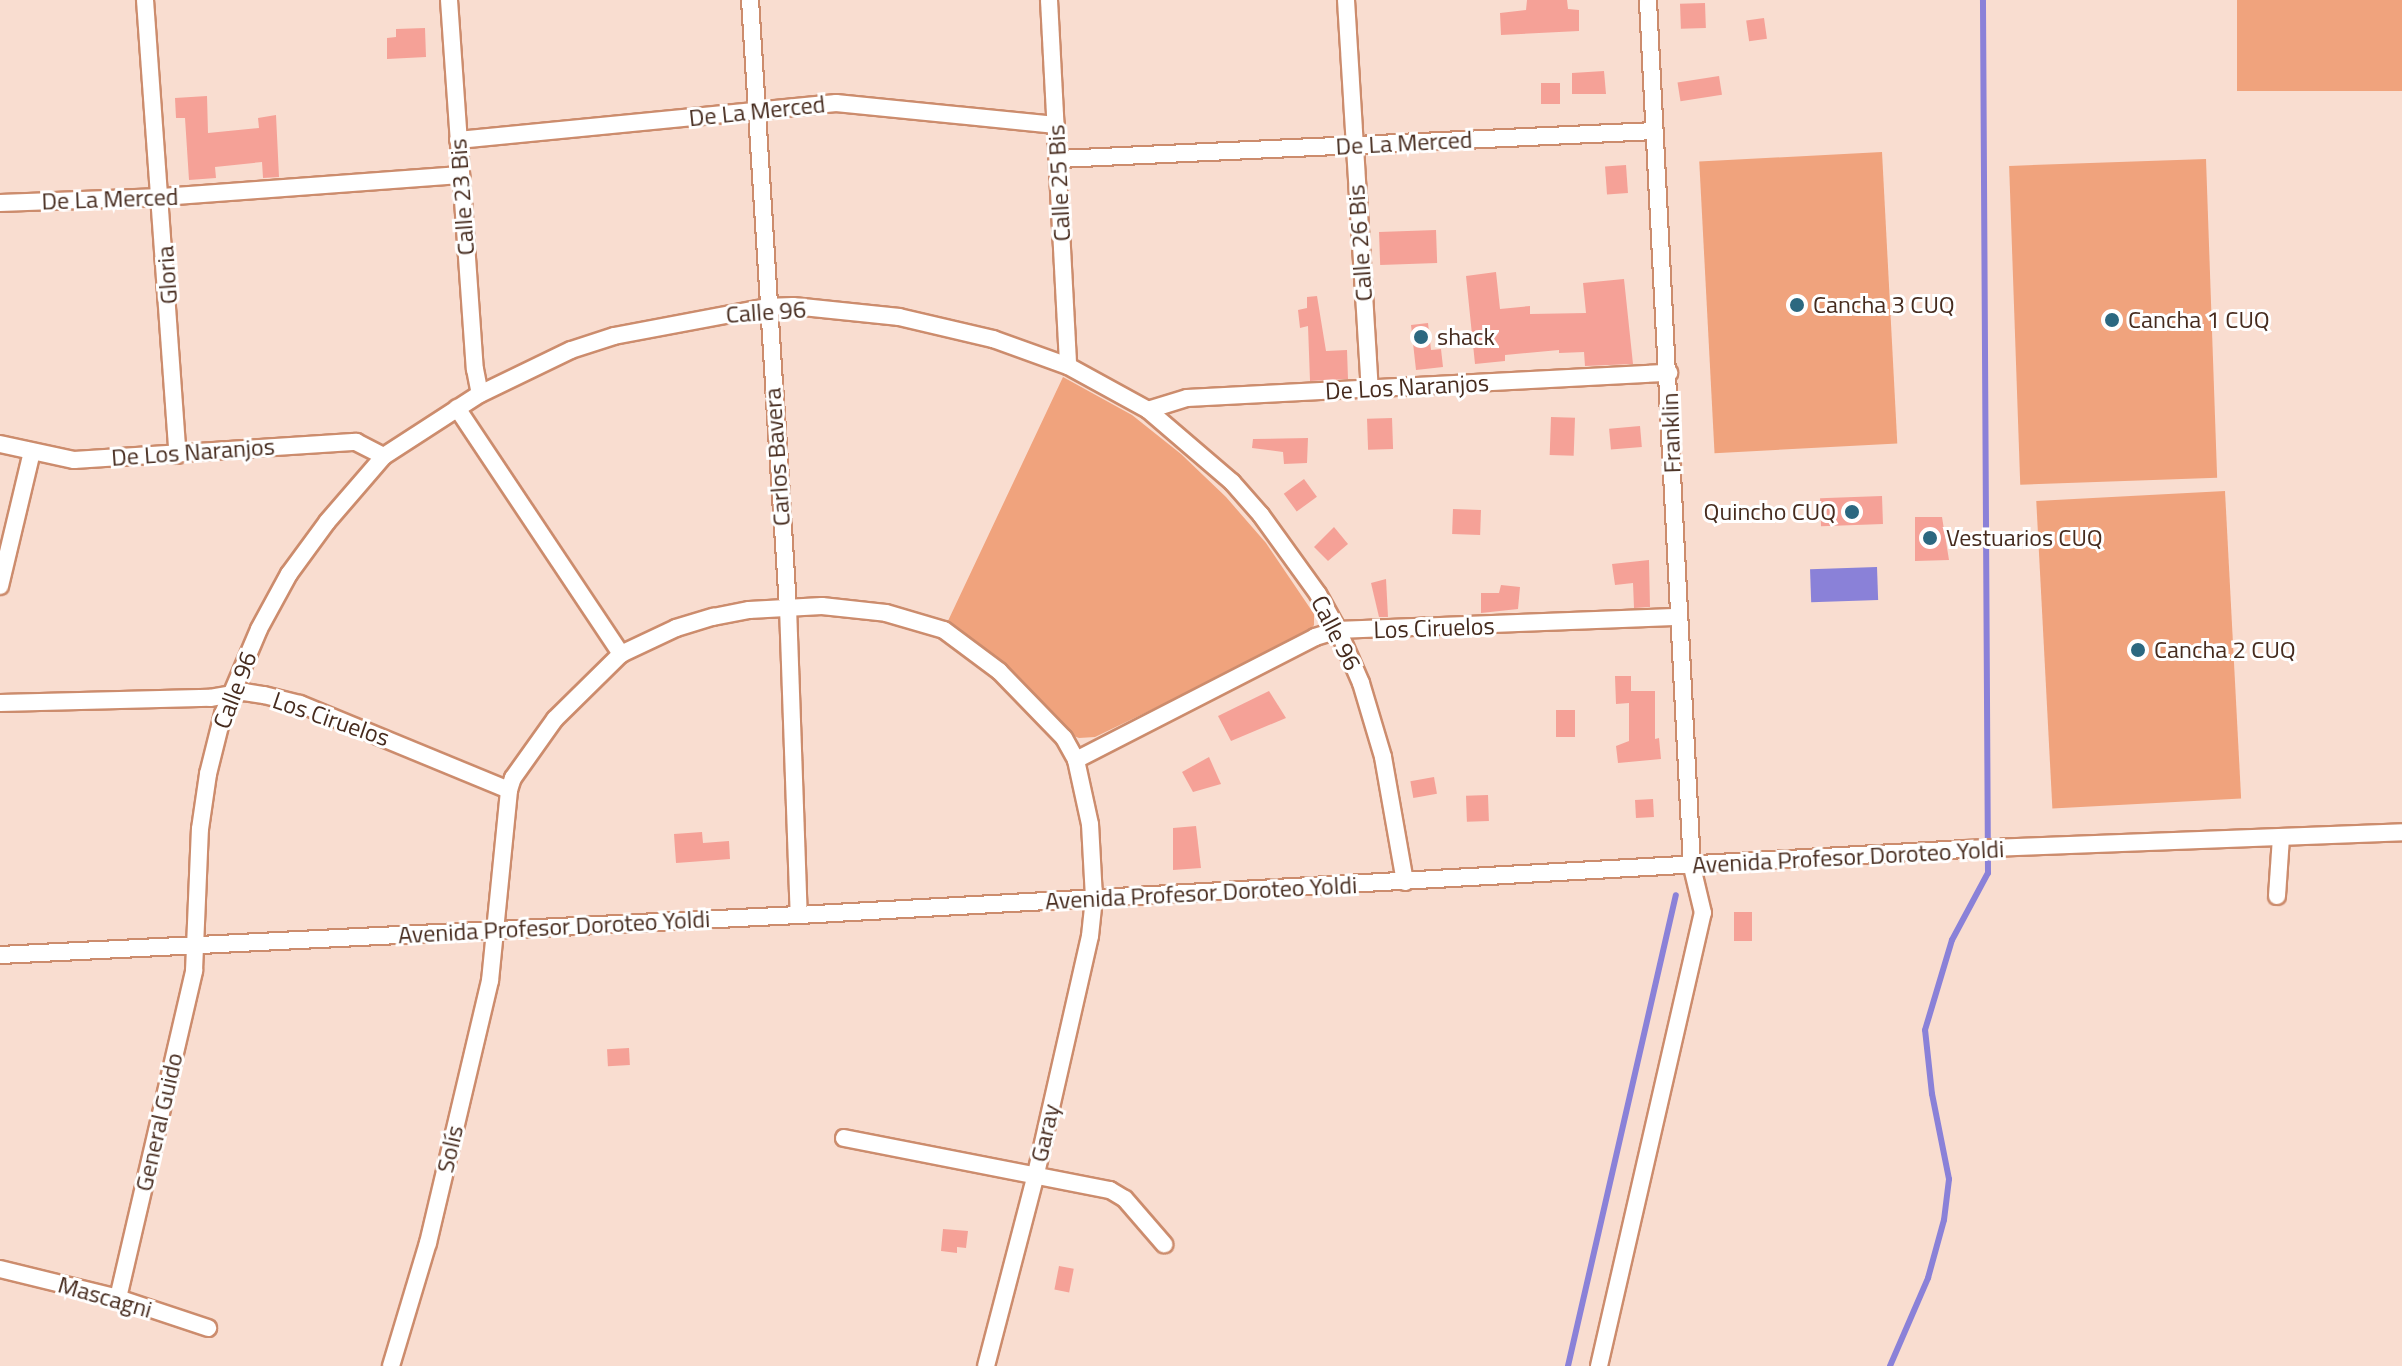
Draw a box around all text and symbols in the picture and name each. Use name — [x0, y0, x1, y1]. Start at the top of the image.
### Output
street label: De La Merced — [687, 90, 827, 132]
street label: Calle 25 Bis — [1042, 124, 1076, 242]
street label: De La Merced — [1335, 125, 1473, 161]
street label: Calle 23 Bis — [444, 138, 480, 256]
street label: De La Merced — [41, 182, 179, 216]
street label: Calle 26 Bis — [1342, 184, 1378, 302]
street label: Gloria — [151, 245, 183, 305]
place label: Cancha 3 CUQ — [1813, 291, 1955, 319]
street label: Calle 96 — [725, 295, 807, 329]
marker: Cancha 3 CUQ — [1788, 296, 1806, 314]
place label: Cancha 1 CUQ — [2128, 306, 2270, 334]
marker: Cancha 1 CUQ — [2103, 311, 2121, 329]
place label: shack — [1437, 323, 1495, 351]
marker: shack — [1412, 328, 1430, 346]
street label: De Los Naranjos — [1324, 368, 1490, 406]
street label: Carlos Bavera — [758, 387, 796, 527]
street label: Franklin — [1655, 392, 1687, 474]
street label: De Los Naranjos — [110, 432, 276, 472]
place label: Quincho CUQ — [1704, 498, 1836, 526]
marker: Quincho CUQ — [1843, 503, 1861, 521]
place label: Vestuarios CUQ — [1946, 524, 2103, 552]
marker: Vestuarios CUQ — [1921, 529, 1939, 547]
street label: Calle 96 — [1305, 591, 1367, 675]
street label: Los Ciruelos — [1373, 611, 1495, 645]
place label: Cancha 2 CUQ — [2154, 636, 2296, 664]
marker: Cancha 2 CUQ — [2129, 641, 2147, 659]
street label: Calle 96 — [207, 647, 263, 733]
street label: Los Ciruelos — [269, 686, 393, 752]
street label: Avenida Profesor Doroteo Yoldi — [1691, 834, 2005, 880]
street label: Avenida Profesor Doroteo Yoldi — [1044, 870, 1358, 916]
street label: Avenida Profesor Doroteo Yoldi — [397, 904, 711, 950]
street label: General Guido — [129, 1050, 189, 1194]
street label: Garay — [1024, 1101, 1066, 1165]
street label: Solís — [431, 1123, 469, 1175]
street label: Mascagni — [55, 1270, 155, 1324]

